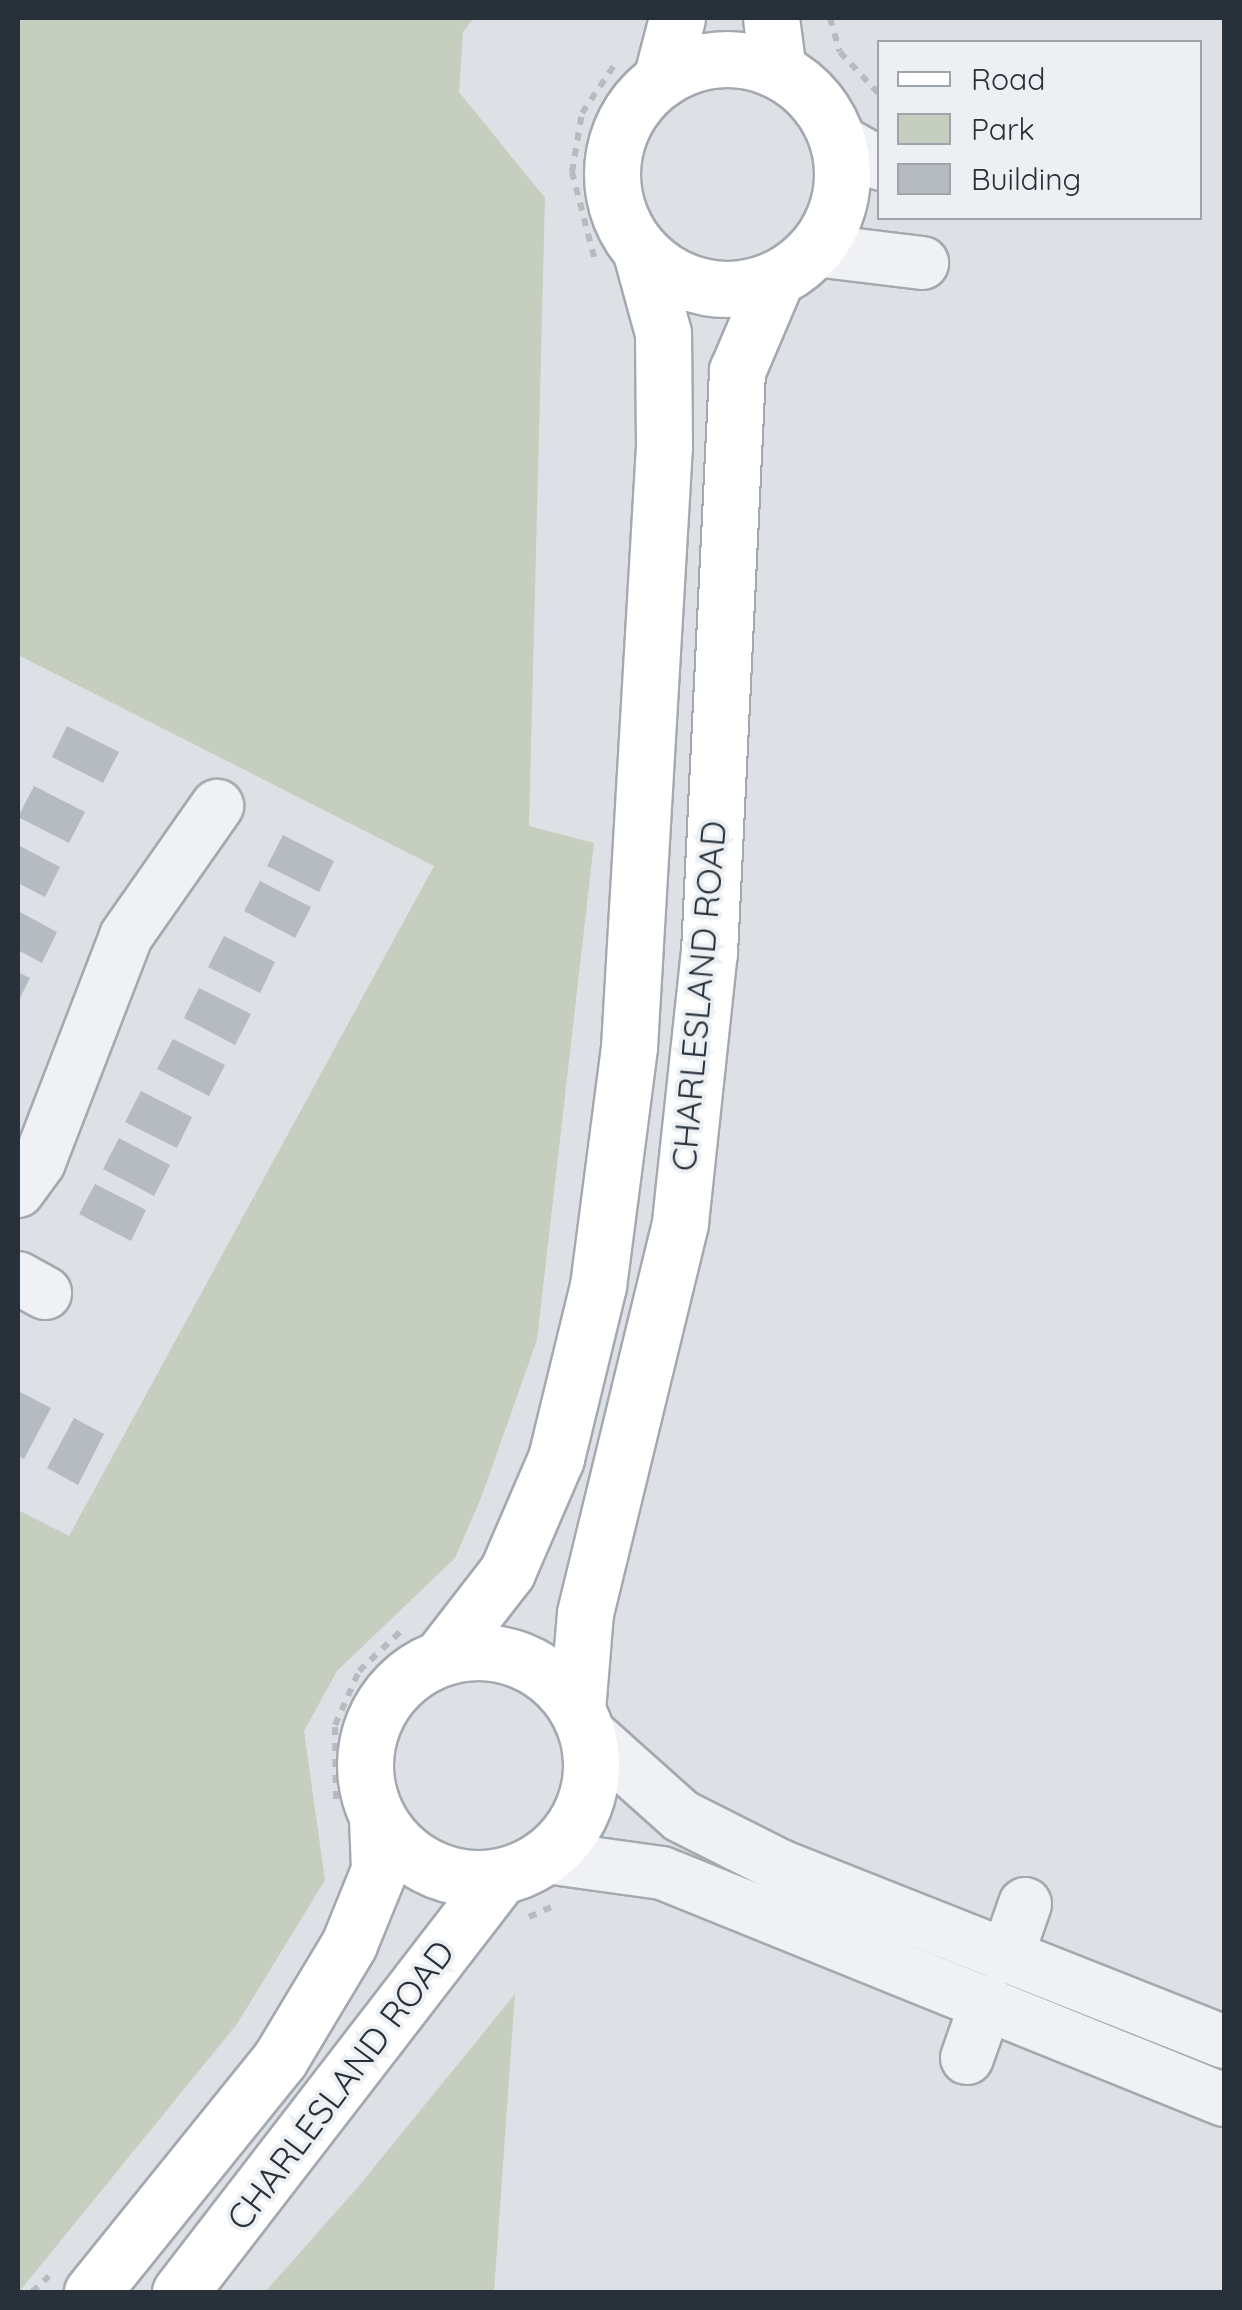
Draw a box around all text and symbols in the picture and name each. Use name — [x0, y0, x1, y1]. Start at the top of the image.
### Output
legend — [877, 40, 1202, 220]
text: Road — [971, 60, 1045, 98]
text: Park — [971, 110, 1035, 148]
text: Building — [971, 160, 1081, 198]
street label: CHARLESLAND ROAD — [662, 819, 734, 1173]
street label: CHARLESLAND ROAD — [218, 1932, 462, 2238]

